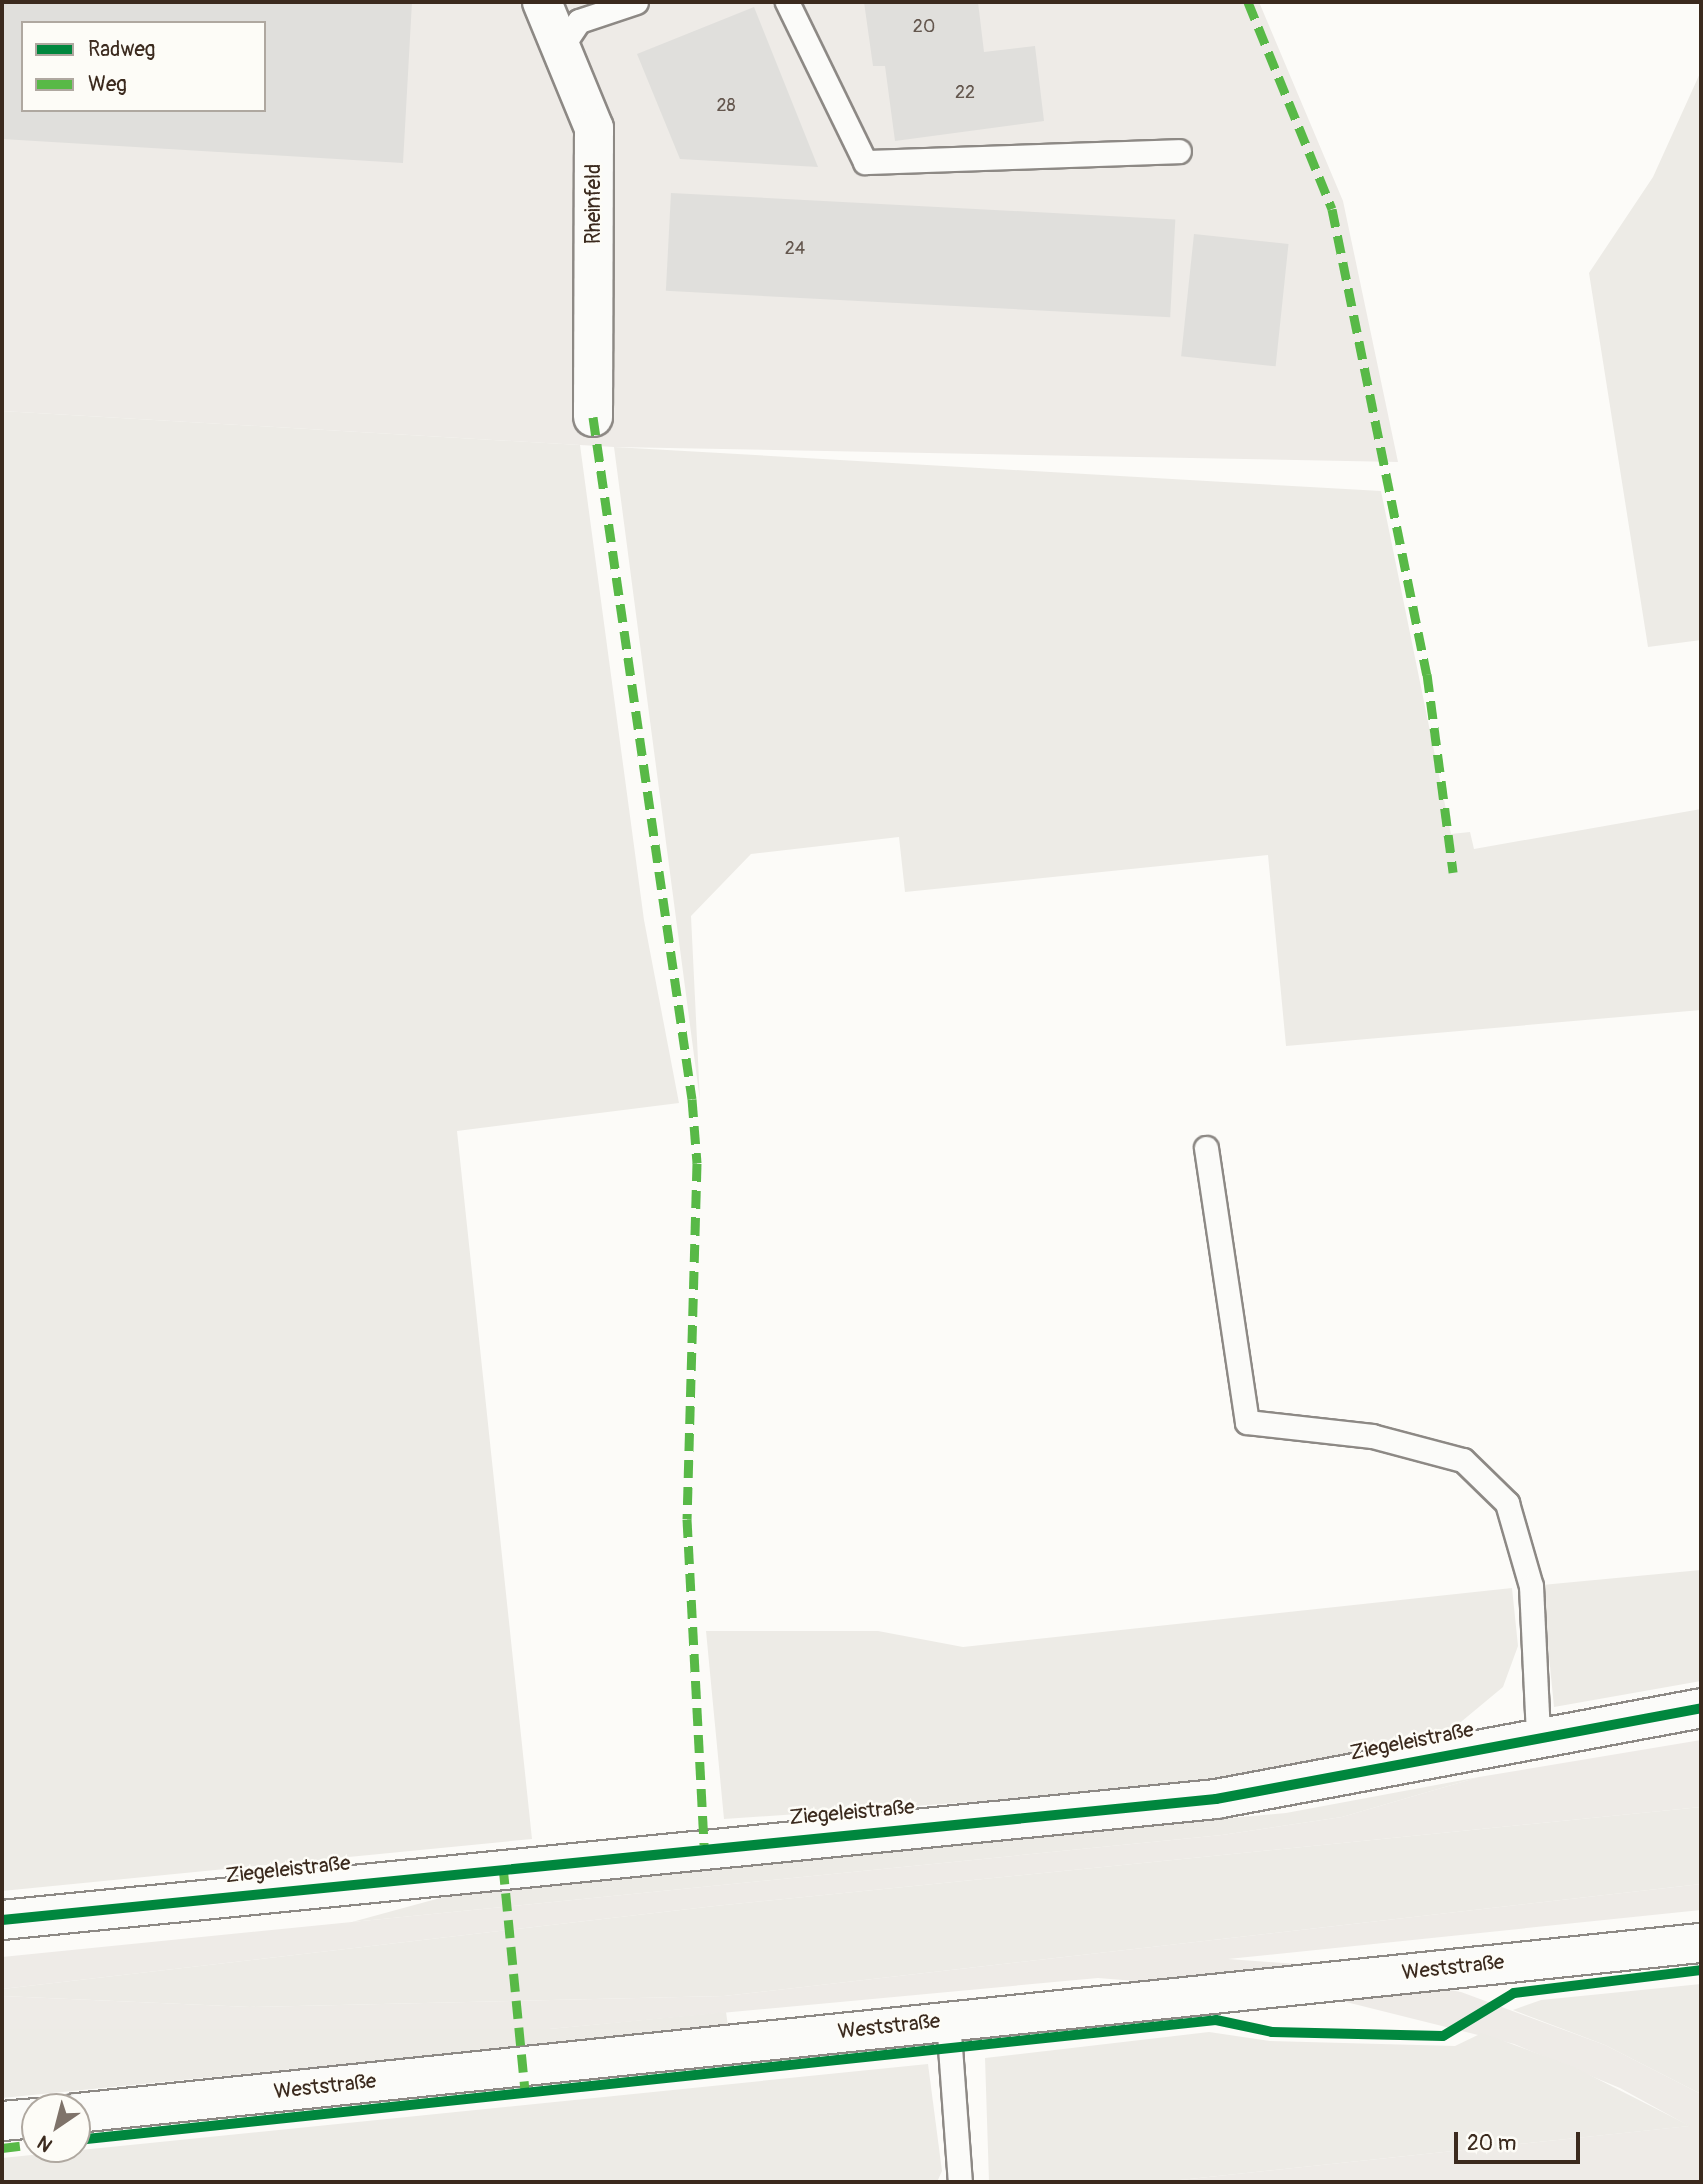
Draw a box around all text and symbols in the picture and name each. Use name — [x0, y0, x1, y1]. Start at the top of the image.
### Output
house number: 20 — [913, 16, 935, 38]
legend — [21, 21, 266, 112]
text: Radweg — [88, 36, 155, 63]
text: Weg — [88, 71, 127, 98]
house number: 22 — [955, 82, 975, 104]
house number: 28 — [716, 95, 736, 117]
street label: Rheinfeld — [581, 164, 607, 244]
house number: 24 — [785, 238, 805, 260]
street label: Ziegeleistraße — [1348, 1718, 1476, 1766]
street label: Ziegeleistraße — [788, 1795, 916, 1831]
street label: Ziegeleistraße — [224, 1851, 352, 1889]
street label: Weststraße — [1400, 1950, 1506, 1986]
street label: Weststraße — [836, 2009, 942, 2045]
street label: Weststraße — [272, 2069, 378, 2105]
north arrow — [21, 2093, 91, 2163]
scale bar — [1458, 2118, 1584, 2162]
text: N — [33, 2130, 57, 2157]
text: 20 m — [1467, 2130, 1516, 2157]

